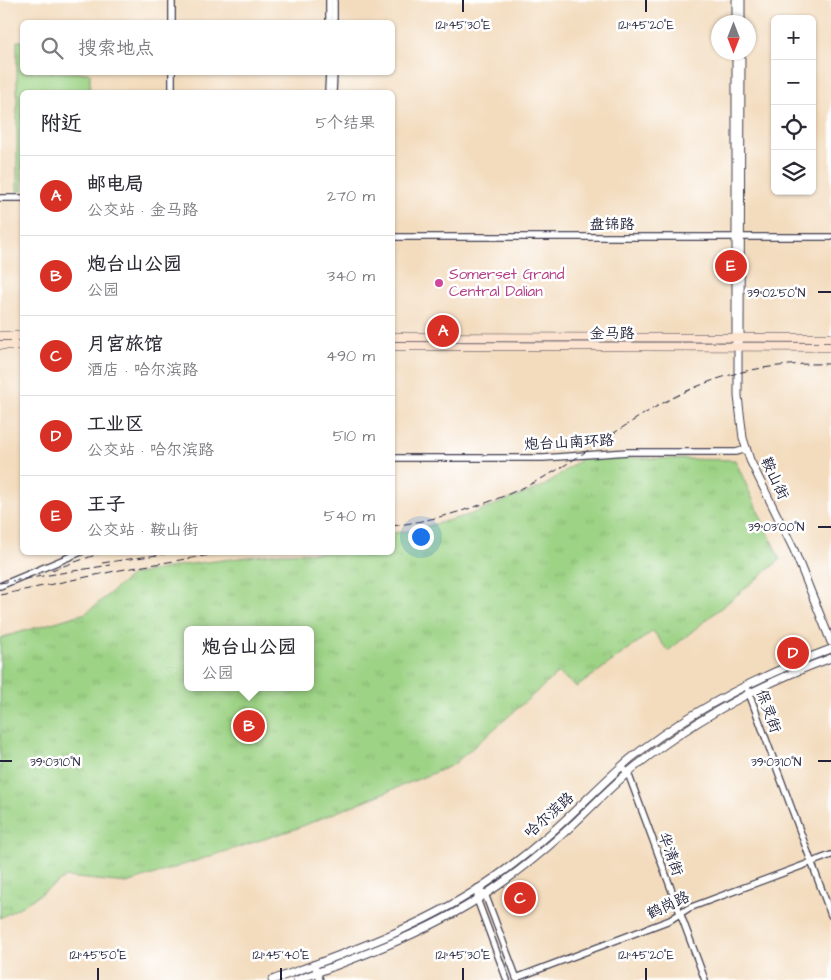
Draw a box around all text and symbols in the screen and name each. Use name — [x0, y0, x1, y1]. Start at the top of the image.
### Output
north arrow — [711, 15, 756, 60]
map controls — [771, 15, 816, 195]
button: + — [771, 15, 816, 60]
text: 121°45'30"E — [436, 17, 490, 34]
text: 121°45'20"E — [618, 17, 674, 34]
search box — [20, 20, 395, 75]
icon: search — [38, 34, 66, 62]
text: 搜索地点 — [78, 35, 154, 62]
button: − — [771, 60, 816, 105]
button: locate — [771, 105, 816, 150]
text: 附近 — [40, 109, 82, 138]
text: 5个结果 — [316, 112, 375, 134]
button: layers — [771, 150, 816, 195]
text: 邮电局 — [87, 171, 144, 198]
text: A — [51, 185, 61, 207]
text: 270 m — [327, 185, 375, 207]
text: 公交站 · 金马路 — [87, 199, 198, 221]
street label: 盘锦路 — [589, 214, 635, 235]
pin: E — [715, 247, 747, 285]
text: 炮台山公园 — [87, 251, 182, 278]
place label: Somerset Grand Central Dalian — [449, 264, 565, 302]
text: B — [50, 265, 62, 287]
text: 340 m — [327, 265, 375, 287]
marker: Somerset Grand Central Dalian — [433, 277, 445, 289]
text: 公园 — [87, 279, 119, 301]
text: 39°02'50"N — [747, 285, 806, 302]
pin: A — [427, 312, 459, 350]
street label: 金马路 — [589, 323, 635, 344]
text: 月宫旅馆 — [87, 331, 163, 358]
text: C — [50, 345, 62, 367]
text: 490 m — [326, 345, 375, 367]
text: 酒店 · 哈尔滨路 — [87, 359, 198, 381]
text: 工业区 — [87, 411, 144, 438]
text: D — [51, 425, 61, 447]
text: 510 m — [333, 425, 375, 447]
street label: 炮台山南环路 — [524, 430, 615, 455]
text: 公交站 · 哈尔滨路 — [87, 439, 214, 461]
street label: 鞍山街 — [756, 453, 794, 503]
text: 王子 — [87, 491, 125, 518]
text: E — [51, 505, 61, 527]
text: 540 m — [324, 505, 375, 527]
text: 公交站 · 鞍山街 — [87, 519, 198, 541]
text: 39°03'00"N — [748, 519, 805, 536]
your location — [408, 524, 434, 550]
popup — [184, 626, 314, 691]
text: 炮台山公园 — [201, 634, 297, 661]
pin: D — [777, 634, 809, 672]
text: 公园 — [201, 662, 234, 684]
street label: 保灵街 — [751, 686, 786, 736]
pin: B — [233, 707, 265, 745]
text: 39°03'10"N — [30, 754, 81, 771]
text: 39°03'10"N — [751, 754, 802, 771]
street label: 哈尔滨路 — [520, 787, 579, 843]
street label: 华清街 — [653, 829, 688, 879]
pin: C — [504, 879, 536, 917]
street label: 鹤岗路 — [643, 886, 693, 924]
text: 121°45'50"E — [69, 947, 127, 964]
text: 121°45'40"E — [253, 947, 309, 964]
text: 121°45'30"E — [436, 947, 490, 964]
text: 121°45'20"E — [618, 947, 674, 964]

